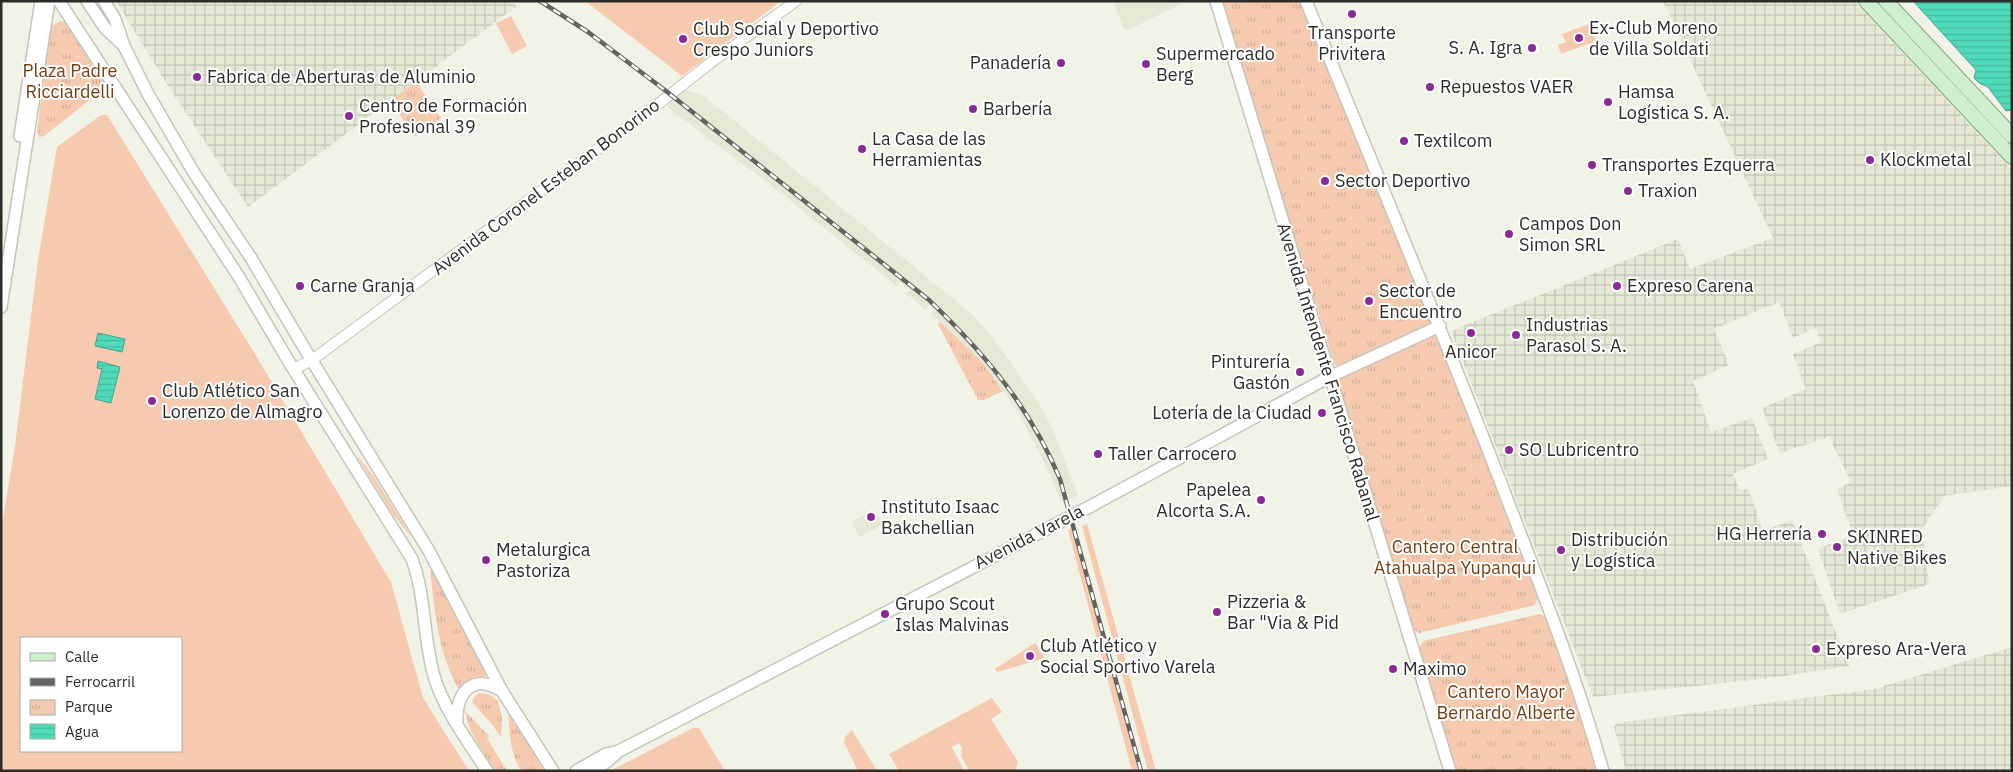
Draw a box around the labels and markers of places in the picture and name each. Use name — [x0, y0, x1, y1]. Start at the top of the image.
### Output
marker: Transporte Privitera — [1346, 8, 1358, 20]
place label: Ex-Club Moreno de Villa Soldati — [1589, 16, 1718, 60]
place label: Club Social y Deportivo Crespo Juniors — [693, 17, 879, 61]
place label: Transporte Privitera — [1308, 21, 1396, 65]
marker: Ex-Club Moreno de Villa Soldati — [1573, 32, 1585, 44]
marker: Club Social y Deportivo Crespo Juniors — [677, 33, 689, 45]
place label: S. A. Igra — [1449, 36, 1522, 59]
place label: Supermercado Berg — [1156, 42, 1275, 86]
marker: S. A. Igra — [1526, 42, 1538, 54]
place label: Panadería — [970, 51, 1051, 74]
marker: Panadería — [1055, 57, 1067, 69]
marker: Supermercado Berg — [1140, 58, 1152, 70]
place label: Fabrica de Aberturas de Aluminio — [207, 65, 475, 88]
marker: Fabrica de Aberturas de Aluminio — [191, 71, 203, 83]
place label: Repuestos VAER — [1440, 75, 1573, 98]
place label: Hamsa Logística S. A. — [1618, 80, 1730, 124]
marker: Repuestos VAER — [1424, 81, 1436, 93]
place label: Centro de Formación Profesional 39 — [359, 94, 528, 138]
marker: Hamsa Logística S. A. — [1602, 96, 1614, 108]
place label: Barbería — [983, 97, 1052, 120]
marker: Barbería — [967, 103, 979, 115]
marker: Centro de Formación Profesional 39 — [343, 110, 355, 122]
place label: La Casa de las Herramientas — [872, 127, 986, 171]
place label: Textilcom — [1414, 129, 1492, 152]
marker: Textilcom — [1398, 135, 1410, 147]
marker: La Casa de las Herramientas — [856, 143, 868, 155]
place label: Klockmetal — [1880, 148, 1971, 171]
place label: Transportes Ezquerra — [1602, 153, 1775, 176]
marker: Klockmetal — [1864, 154, 1876, 166]
marker: Transportes Ezquerra — [1586, 159, 1598, 171]
place label: Sector Deportivo — [1335, 169, 1470, 192]
marker: Sector Deportivo — [1319, 175, 1331, 187]
place label: Traxion — [1638, 179, 1698, 202]
marker: Traxion — [1622, 185, 1634, 197]
place label: Campos Don Simon SRL — [1519, 212, 1621, 256]
marker: Campos Don Simon SRL — [1503, 228, 1515, 240]
place label: Carne Granja — [310, 274, 415, 297]
place label: Expreso Carena — [1627, 274, 1754, 297]
place label: Sector de Encuentro — [1379, 279, 1462, 323]
marker: Carne Granja — [294, 280, 306, 292]
marker: Expreso Carena — [1611, 280, 1623, 292]
marker: Sector de Encuentro — [1363, 295, 1375, 307]
place label: Industrias Parasol S. A. — [1526, 313, 1627, 357]
marker: Anicor — [1465, 327, 1477, 339]
marker: Industrias Parasol S. A. — [1510, 329, 1522, 341]
place label: Anicor — [1445, 340, 1497, 363]
place label: Pinturería Gastón — [1211, 350, 1290, 394]
marker: Pinturería Gastón — [1294, 366, 1306, 378]
place label: Club Atlético San Lorenzo de Almagro — [162, 379, 322, 423]
marker: Club Atlético San Lorenzo de Almagro — [146, 395, 158, 407]
place label: Lotería de la Ciudad — [1152, 401, 1312, 424]
marker: Lotería de la Ciudad — [1316, 407, 1328, 419]
place label: SO Lubricentro — [1519, 438, 1639, 461]
place label: Taller Carrocero — [1108, 442, 1237, 465]
marker: SO Lubricentro — [1503, 444, 1515, 456]
marker: Taller Carrocero — [1092, 448, 1104, 460]
place label: Papelea Alcorta S.A. — [1156, 478, 1251, 522]
marker: Papelea Alcorta S.A. — [1255, 494, 1267, 506]
place label: Instituto Isaac Bakchellian — [881, 495, 999, 539]
marker: Instituto Isaac Bakchellian — [865, 511, 877, 523]
place label: HG Herrería — [1716, 522, 1812, 545]
place label: SKINRED Native Bikes — [1847, 525, 1947, 569]
place label: Distribución y Logística — [1571, 528, 1668, 572]
marker: HG Herrería — [1816, 528, 1828, 540]
place label: Metalurgica Pastoriza — [496, 538, 591, 582]
marker: SKINRED Native Bikes — [1831, 541, 1843, 553]
marker: Distribución y Logística — [1555, 544, 1567, 556]
marker: Metalurgica Pastoriza — [480, 554, 492, 566]
place label: Pizzeria & Bar "Via & Pid — [1227, 590, 1339, 634]
place label: Grupo Scout Islas Malvinas — [895, 592, 1009, 636]
marker: Pizzeria & Bar "Via & Pid — [1211, 606, 1223, 618]
marker: Grupo Scout Islas Malvinas — [879, 608, 891, 620]
place label: Club Atlético y Social Sportivo Varela — [1040, 634, 1216, 678]
place label: Expreso Ara-Vera — [1826, 637, 1967, 660]
marker: Expreso Ara-Vera — [1810, 643, 1822, 655]
marker: Club Atlético y Social Sportivo Varela — [1024, 650, 1036, 662]
place label: Maximo — [1403, 657, 1467, 680]
marker: Maximo — [1387, 663, 1399, 675]

